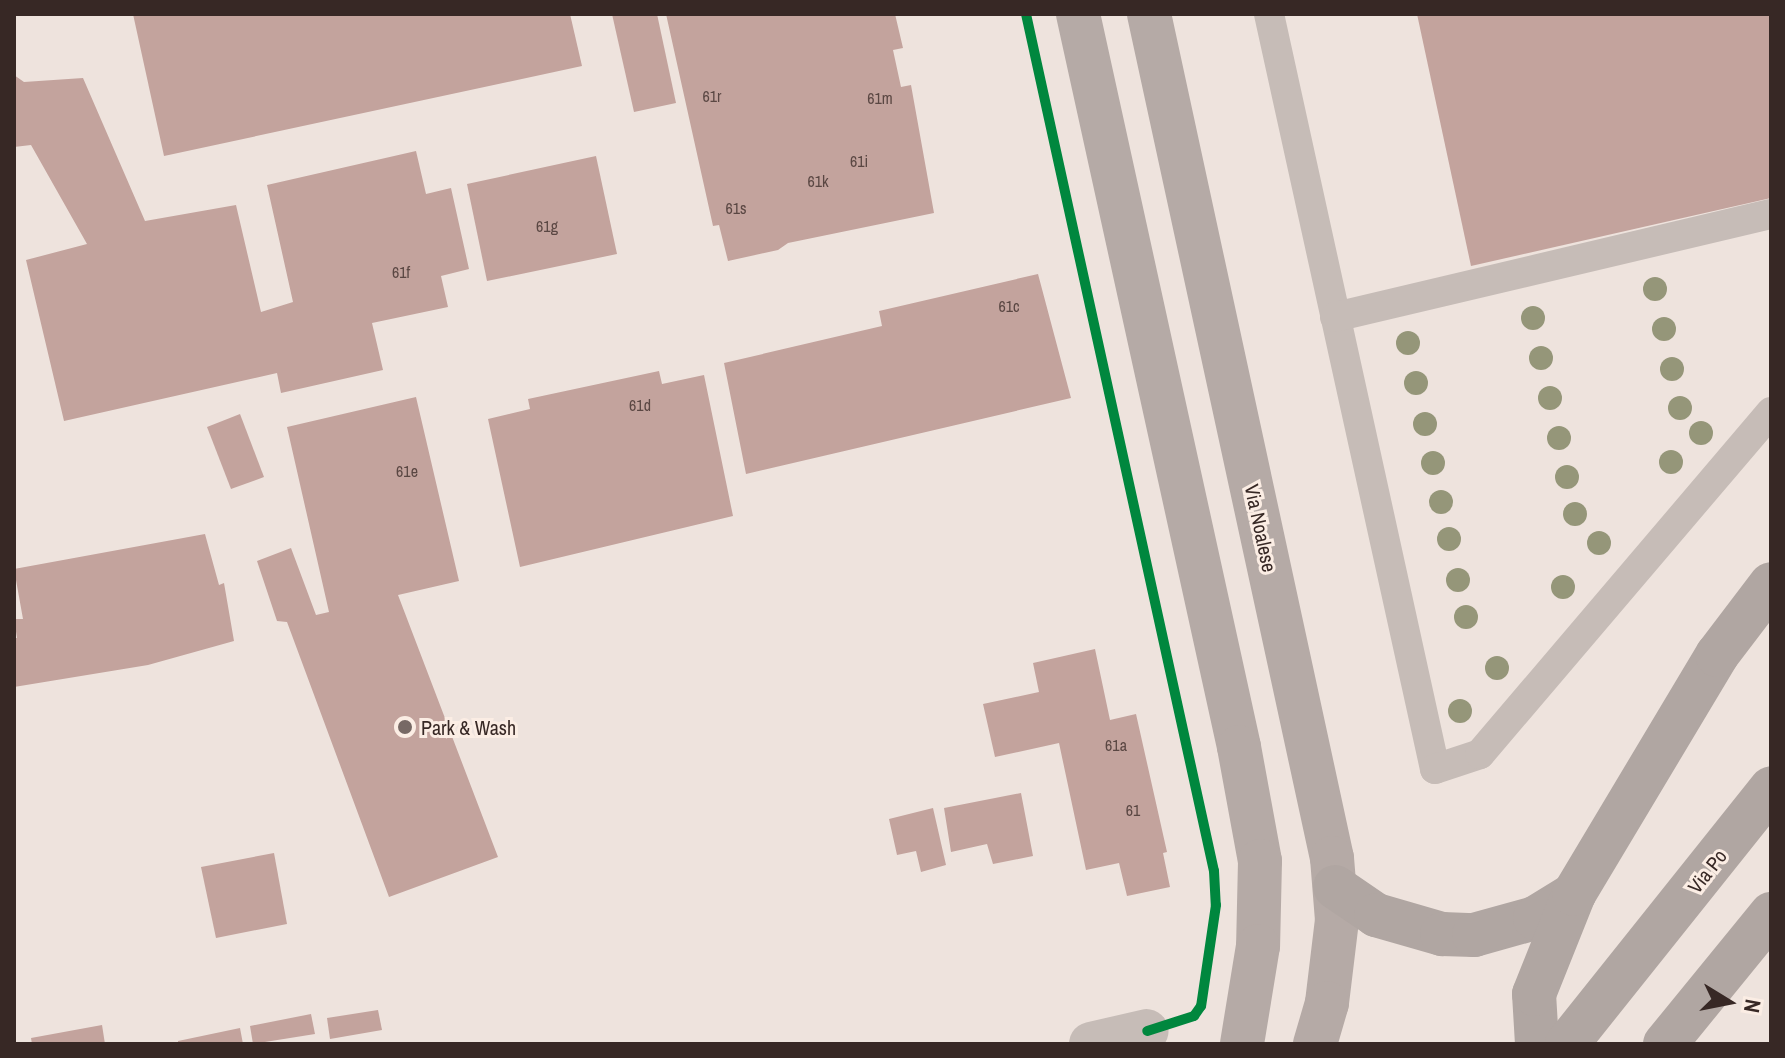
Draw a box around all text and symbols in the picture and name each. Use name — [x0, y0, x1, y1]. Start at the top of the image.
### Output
house number: 61r — [703, 86, 721, 106]
house number: 61m — [867, 88, 893, 108]
house number: 61i — [850, 151, 868, 171]
house number: 61k — [807, 171, 829, 191]
house number: 61s — [725, 198, 747, 218]
house number: 61g — [536, 216, 558, 236]
house number: 61f — [392, 262, 410, 282]
house number: 61c — [998, 296, 1020, 316]
house number: 61d — [629, 395, 651, 415]
house number: 61e — [396, 461, 418, 481]
street label: Via Noalese — [1240, 482, 1282, 574]
place label: Park & Wash — [421, 715, 516, 739]
marker: Park & Wash — [396, 718, 414, 736]
house number: 61a — [1105, 735, 1127, 755]
house number: 61 — [1126, 800, 1140, 820]
street label: Via Po — [1682, 844, 1732, 898]
north arrow — [1689, 962, 1769, 1042]
text: N — [1737, 997, 1769, 1015]

